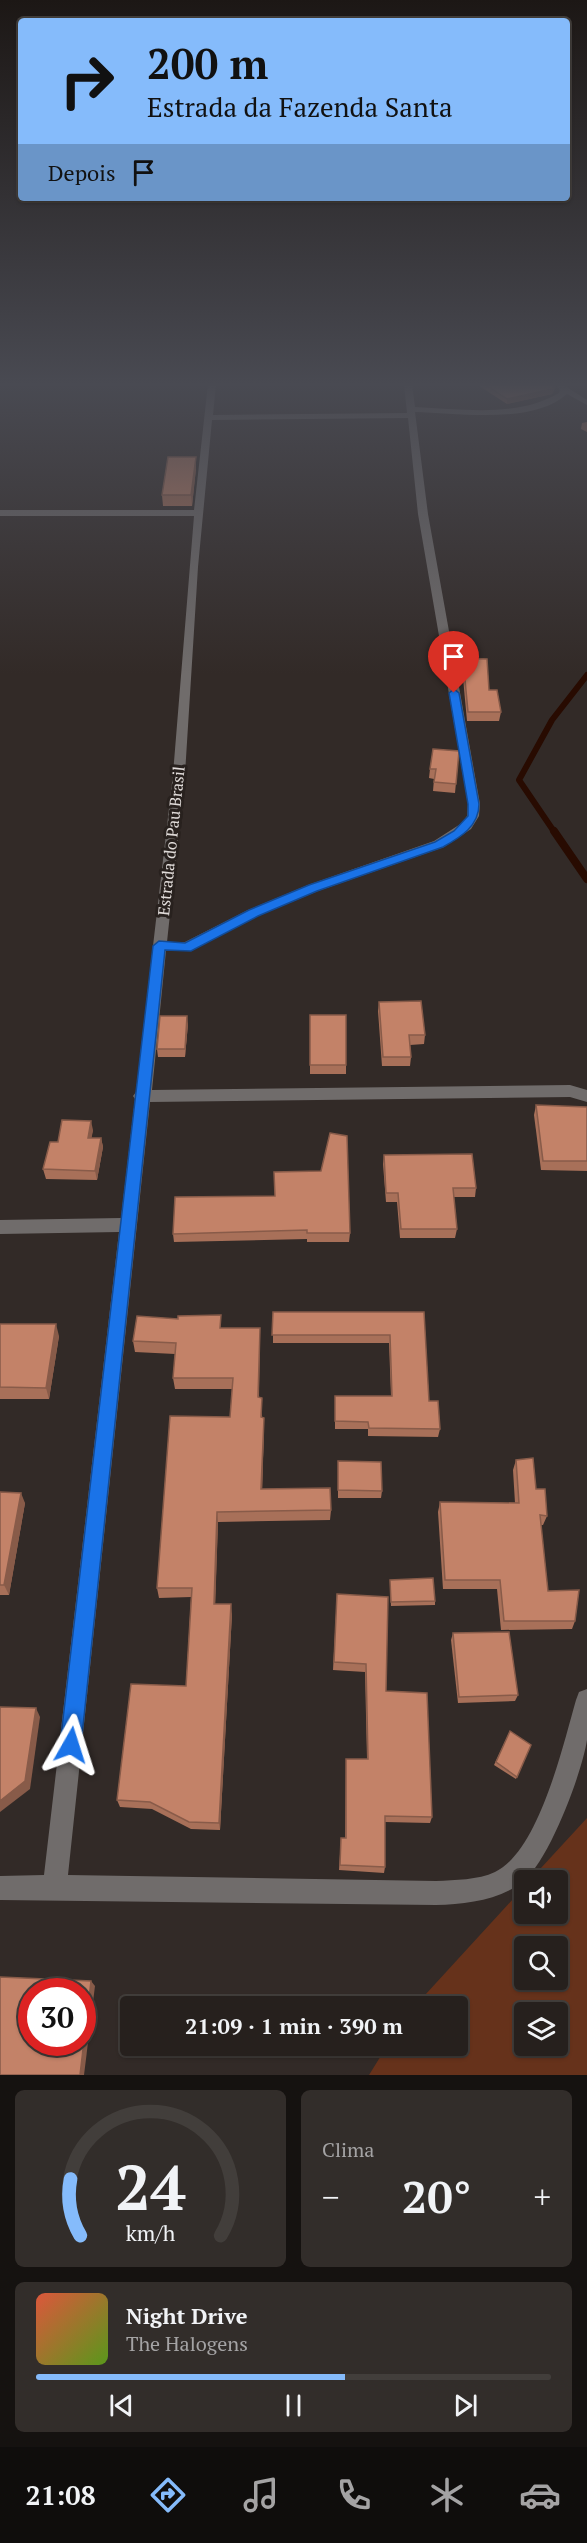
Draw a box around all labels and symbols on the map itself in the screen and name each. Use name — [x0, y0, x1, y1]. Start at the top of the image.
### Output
pin — [428, 631, 479, 693]
street label: Estrada do Pau Brasil — [152, 765, 190, 917]
position arrow — [39, 1713, 103, 1777]
speed limit sign: 30 — [18, 1978, 96, 2056]

